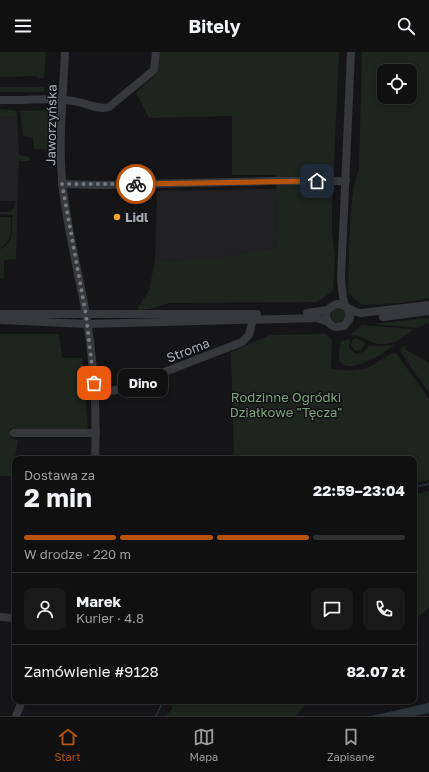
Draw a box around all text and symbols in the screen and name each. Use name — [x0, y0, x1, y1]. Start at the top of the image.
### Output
icon: menu — [12, 15, 34, 37]
text: Bitely — [189, 15, 240, 37]
icon: search — [395, 15, 417, 37]
map controls — [377, 64, 417, 104]
button: locate — [377, 64, 417, 104]
street label: Jaworzyńska — [42, 84, 60, 166]
courier — [116, 164, 156, 204]
pin — [300, 164, 334, 198]
icon: home — [306, 170, 328, 192]
icon: bike — [125, 173, 147, 195]
place label: Lidl — [125, 209, 149, 225]
marker: Lidl — [112, 212, 122, 222]
street label: Stroma — [164, 334, 212, 366]
pin — [77, 366, 111, 400]
callout: Dino — [118, 369, 168, 397]
icon: bag — [83, 372, 105, 394]
text: Dino — [129, 375, 157, 391]
park label: Rodzinne Ogródki Działkowe "Tęcza" — [230, 389, 342, 420]
text: Dostawa za — [24, 467, 95, 483]
text: 22:59–23:04 — [313, 481, 405, 499]
text: 2 min — [24, 482, 92, 513]
text: W drodze · 220 m — [24, 546, 131, 562]
button: person — [24, 588, 66, 630]
button: chat — [311, 588, 353, 630]
button: phone — [363, 588, 405, 630]
text: Marek — [76, 592, 121, 610]
text: Kurier · 4.8 — [76, 610, 144, 626]
text: Zamówienie #9128 — [24, 662, 159, 680]
text: 82.07 zł — [346, 662, 405, 680]
tab: Start — [54, 726, 81, 763]
tab: Mapa — [189, 726, 218, 763]
tab: Zapisane — [327, 726, 375, 763]

